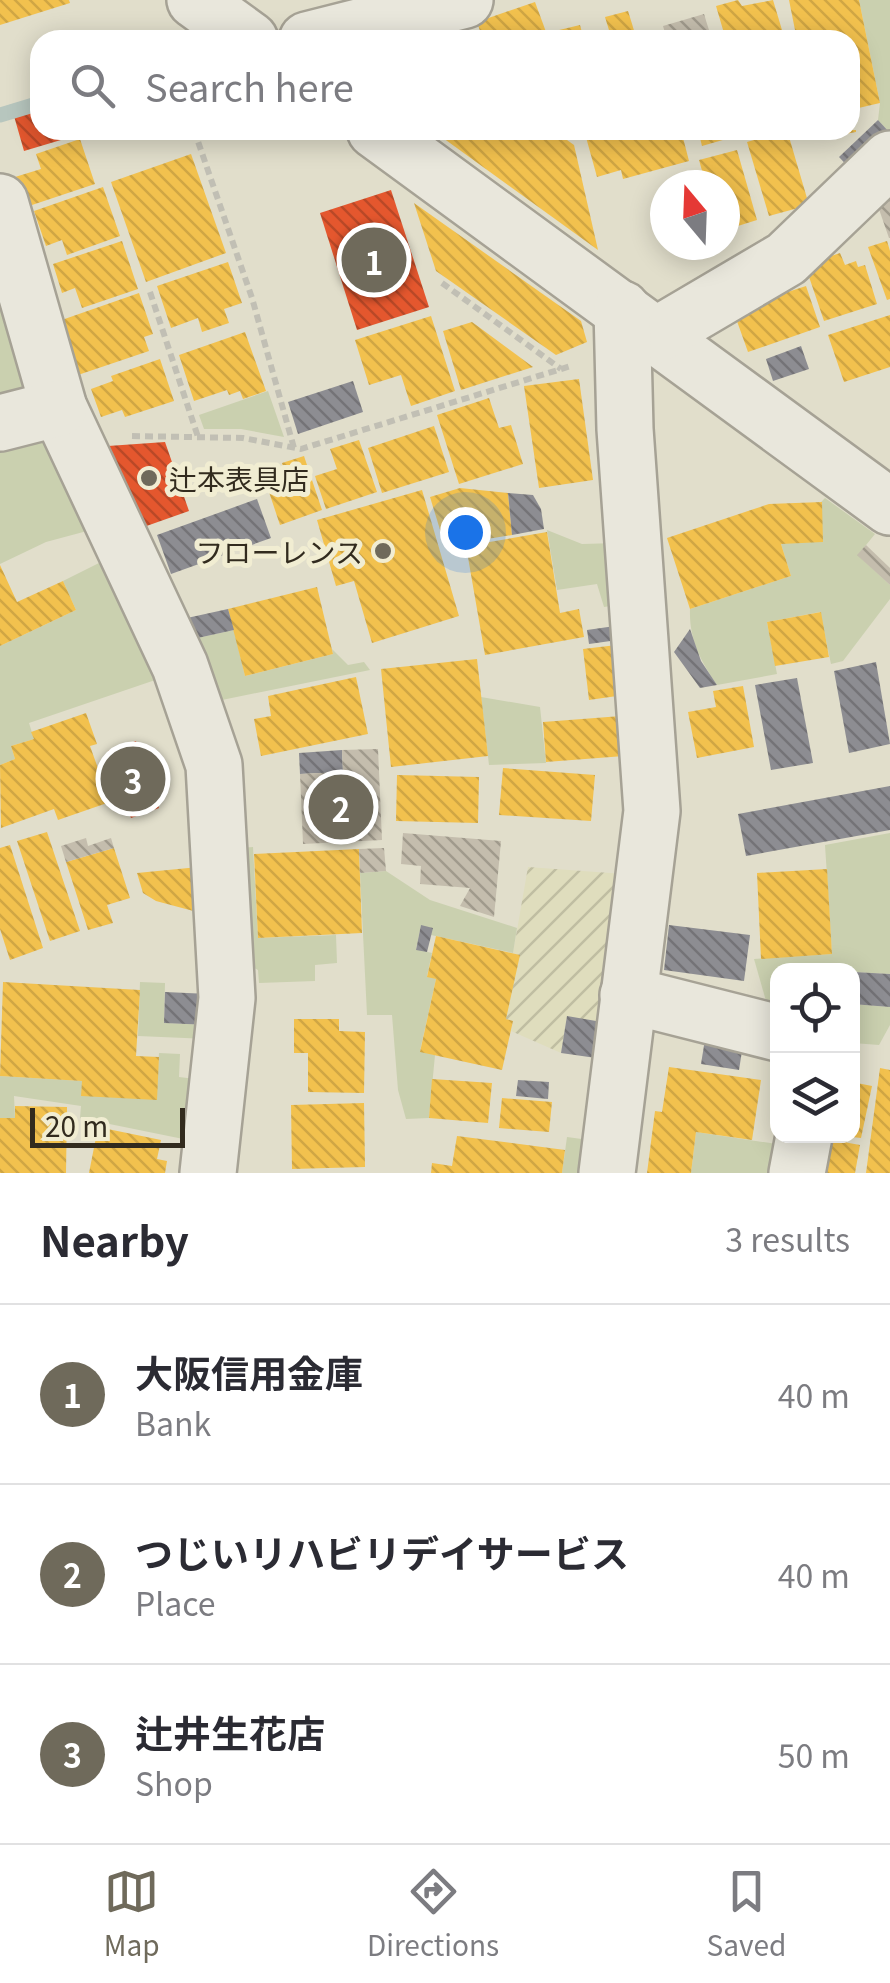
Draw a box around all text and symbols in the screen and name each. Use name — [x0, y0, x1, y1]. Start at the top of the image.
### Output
search box — [30, 30, 860, 140]
icon: search — [65, 58, 120, 113]
text: Search here — [145, 58, 354, 113]
north arrow — [650, 170, 740, 260]
pin: 1 — [342, 222, 406, 298]
place label: 辻本表具店 — [169, 458, 309, 498]
marker: 辻本表具店 — [138, 467, 160, 489]
your location — [440, 507, 491, 558]
place label: フローレンス — [196, 531, 363, 571]
marker: フローレンス — [372, 540, 394, 562]
pin: 3 — [100, 742, 166, 816]
pin: 2 — [308, 770, 374, 844]
map controls — [770, 963, 860, 1143]
button: locate — [770, 963, 860, 1053]
button: layers — [770, 1053, 860, 1143]
scale bar — [30, 1103, 185, 1148]
text: 20 m — [45, 1105, 108, 1145]
text: Nearby — [40, 1208, 189, 1269]
text: 3 results — [725, 1215, 850, 1261]
text: 大阪信用金庫 — [135, 1344, 363, 1399]
text: 1 — [63, 1371, 82, 1417]
text: 40 m — [778, 1371, 850, 1417]
text: Bank — [135, 1399, 211, 1445]
text: つじいリハビリデイサービス — [135, 1524, 629, 1579]
text: 2 — [63, 1551, 82, 1597]
text: 40 m — [778, 1551, 850, 1597]
text: Place — [135, 1579, 216, 1625]
text: 辻井生花店 — [135, 1704, 325, 1759]
text: 3 — [63, 1731, 82, 1777]
text: 50 m — [778, 1731, 850, 1777]
text: Shop — [135, 1759, 213, 1805]
tab: Map — [104, 1864, 160, 1964]
tab: Directions — [367, 1864, 499, 1964]
tab: Saved — [707, 1864, 786, 1964]

